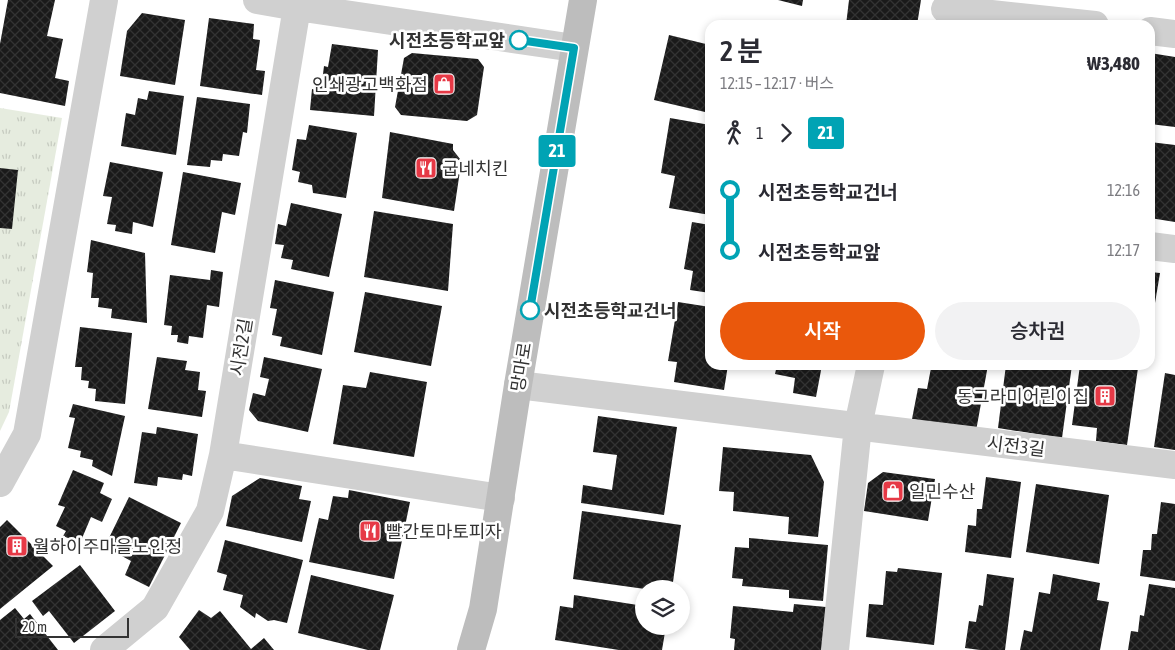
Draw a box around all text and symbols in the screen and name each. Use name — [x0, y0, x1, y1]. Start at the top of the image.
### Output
place label: 시전초등학교앞 — [389, 30, 505, 51]
marker: 시전초등학교앞 — [509, 30, 529, 50]
text: 2 분 — [720, 35, 763, 67]
text: ₩3,480 — [1087, 52, 1140, 74]
shop icon: 인쇄광고백화점 — [432, 72, 456, 96]
place label: 인쇄광고백화점 — [312, 74, 428, 95]
text: 12:15 – 12:17 · 버스 — [720, 74, 834, 92]
icon: walk — [720, 119, 748, 147]
icon: forward — [772, 119, 800, 147]
text: 21 — [818, 122, 834, 143]
text: 1 — [756, 124, 764, 142]
line badge: 21 — [534, 135, 580, 167]
text: 21 — [549, 140, 565, 161]
restaurant icon: 굽네치킨 — [414, 156, 438, 180]
place label: 굽네치킨 — [442, 158, 508, 179]
text: 시전초등학교건너 — [758, 181, 898, 203]
text: 12:16 — [1107, 181, 1140, 199]
text: 시전초등학교앞 — [758, 241, 880, 263]
text: 12:17 — [1107, 241, 1140, 259]
marker: 시전초등학교건너 — [520, 300, 540, 320]
place label: 시전초등학교건너 — [544, 300, 676, 321]
button: 시작 — [720, 302, 925, 360]
button: 승차권 — [935, 302, 1140, 360]
street label: 시전2길 — [226, 317, 256, 377]
street label: 망마로 — [507, 341, 535, 393]
building icon: 동그라미어린이집 — [1093, 384, 1117, 408]
place label: 동그라미어린이집 — [957, 386, 1089, 407]
street label: 시전3길 — [986, 432, 1046, 460]
shop icon: 일민수산 — [881, 479, 905, 503]
place label: 일민수산 — [909, 481, 975, 502]
restaurant icon: 빨간토마토피자 — [358, 519, 382, 543]
place label: 빨간토마토피자 — [386, 521, 502, 542]
building icon: 월하이주마을노인정 — [5, 534, 29, 558]
place label: 월하이주마을노인정 — [33, 536, 182, 557]
map controls — [635, 580, 690, 635]
button: layers — [635, 580, 690, 635]
scale bar — [15, 615, 129, 638]
text: 20 m — [22, 619, 47, 635]

